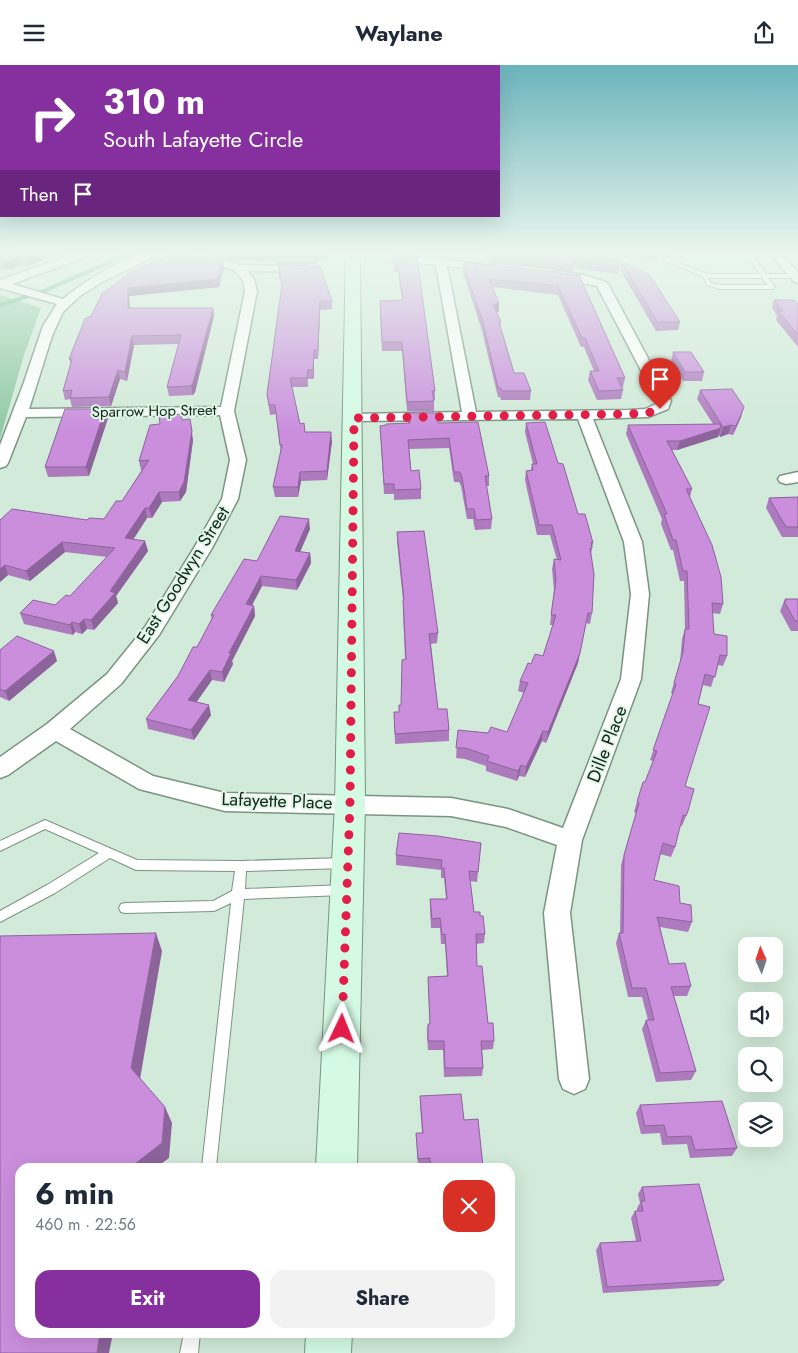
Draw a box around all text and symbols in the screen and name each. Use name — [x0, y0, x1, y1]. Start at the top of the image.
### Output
text: Waylane — [355, 17, 443, 49]
icon: menu — [20, 19, 48, 47]
icon: share — [750, 19, 778, 47]
text: 310 m — [103, 77, 205, 127]
icon: right — [20, 85, 85, 150]
text: South Lafayette Circle — [103, 123, 303, 155]
icon: arrive — [69, 180, 97, 208]
text: Then — [20, 181, 59, 208]
pin — [639, 358, 681, 409]
icon: arrive — [646, 365, 674, 393]
street label: Sparrow Hop Street — [92, 399, 217, 423]
street label: East Goodwyn Street — [130, 501, 236, 649]
street label: Dille Place — [580, 702, 634, 786]
street label: Lafayette Place — [221, 786, 333, 816]
north arrow — [738, 937, 782, 983]
map controls — [738, 937, 783, 1147]
button: sound — [738, 992, 783, 1037]
position arrow — [315, 1002, 367, 1054]
button: search — [738, 1047, 783, 1092]
button: layers — [738, 1102, 783, 1147]
text: 6 min — [35, 1172, 114, 1215]
button: close — [443, 1180, 495, 1232]
text: 460 m · 22:56 — [35, 1213, 136, 1236]
button: Exit — [35, 1270, 260, 1328]
button: Share — [270, 1270, 495, 1328]

